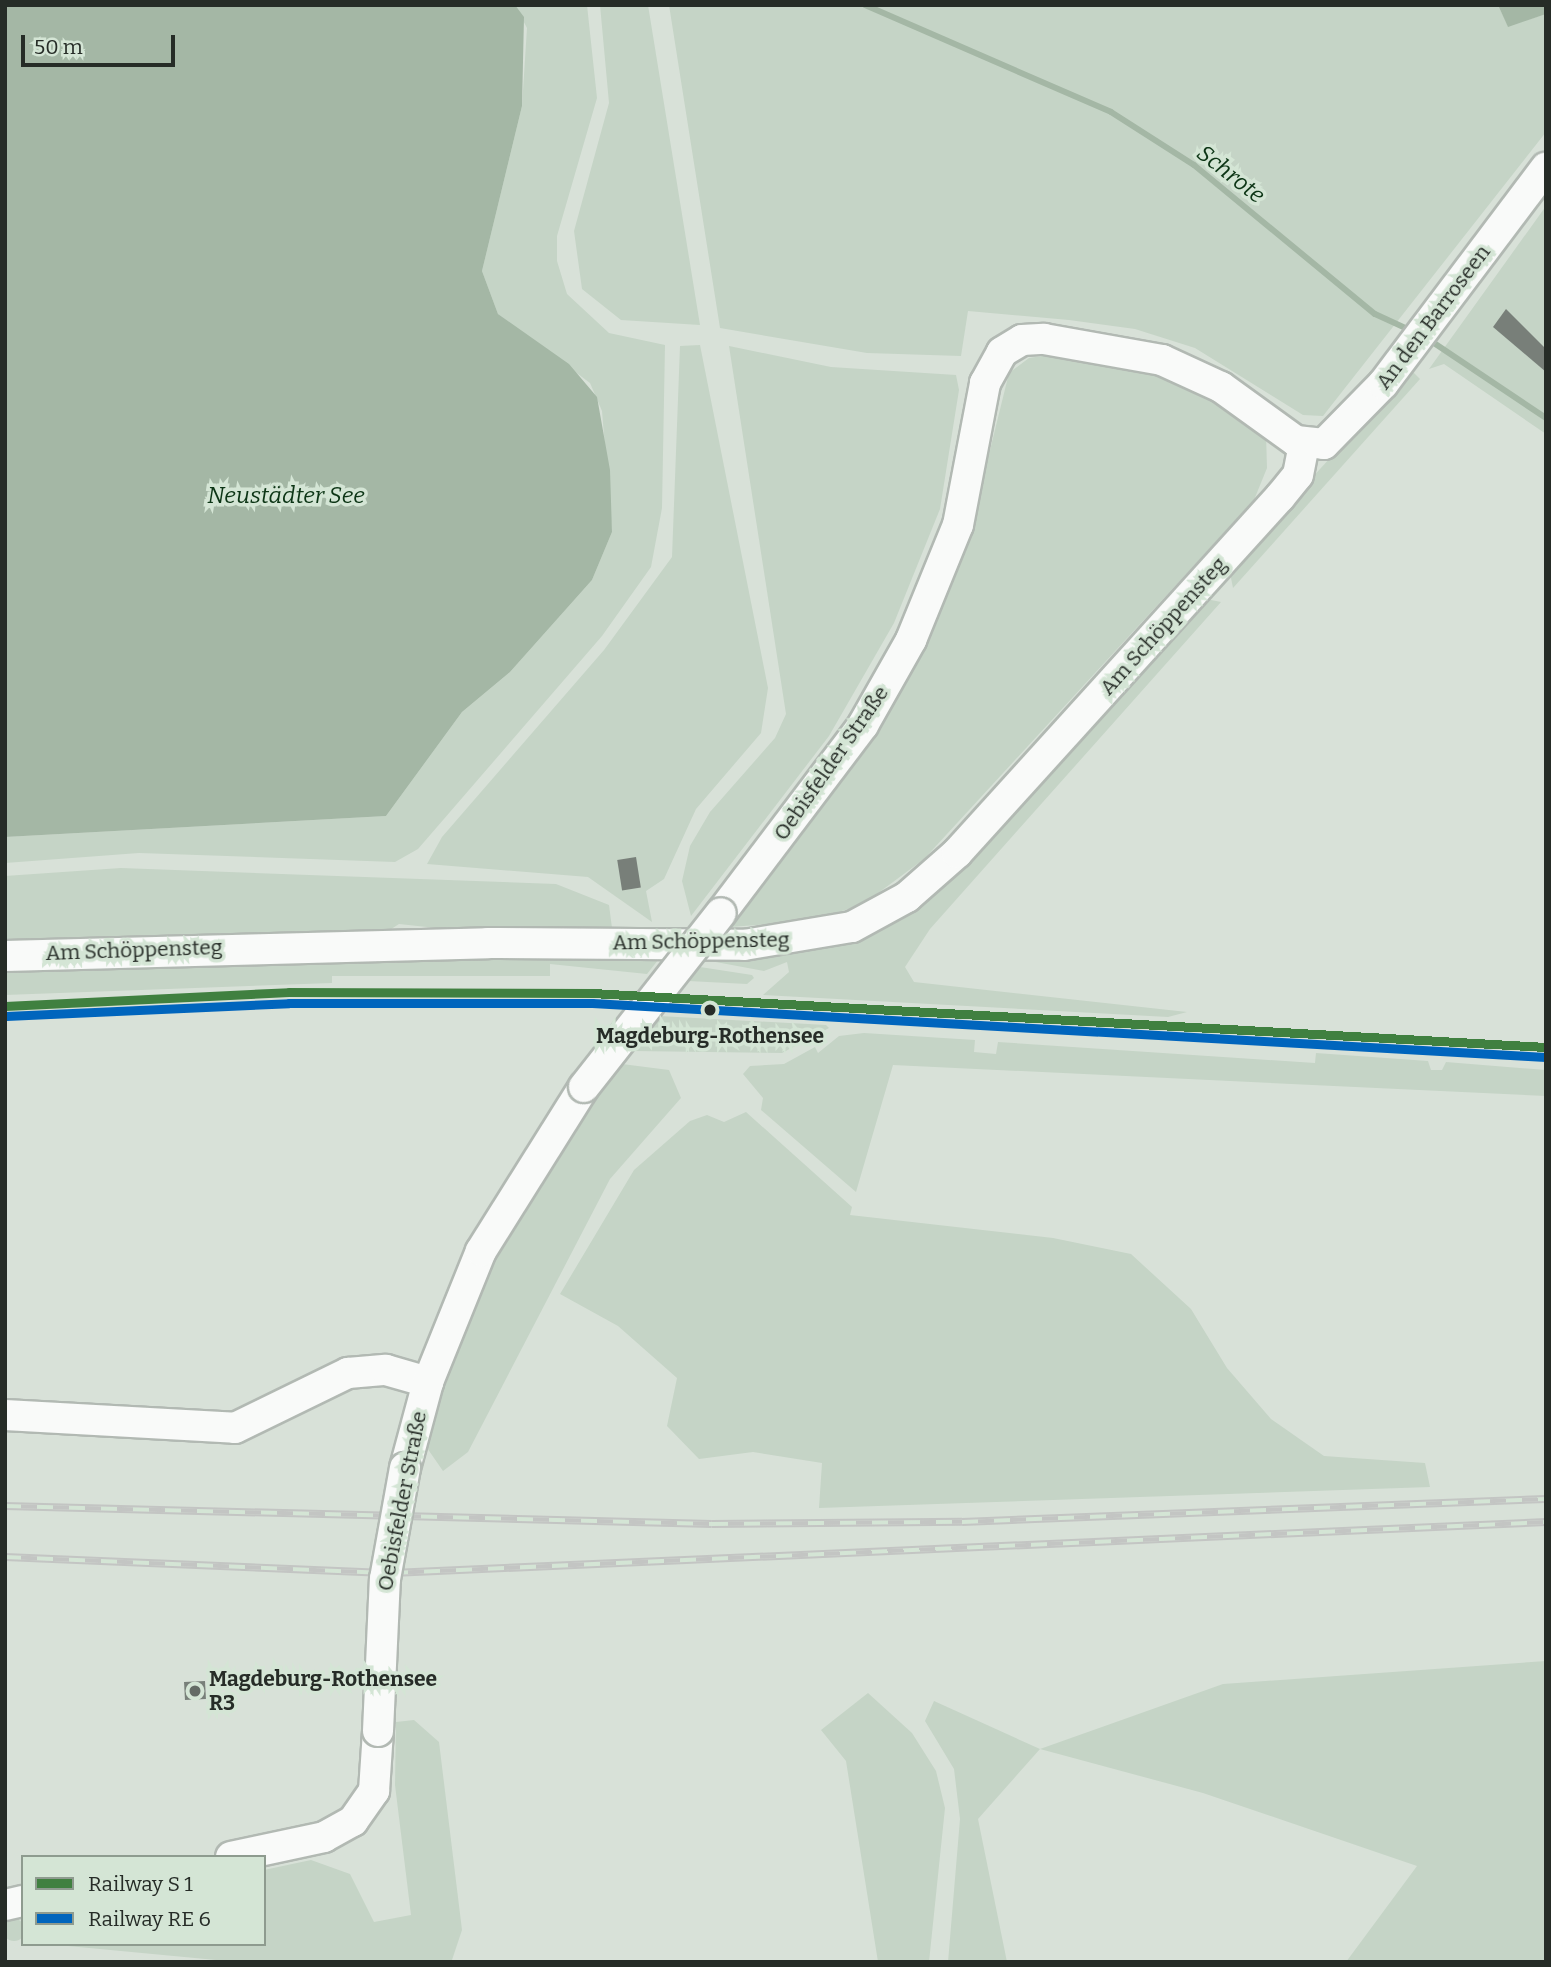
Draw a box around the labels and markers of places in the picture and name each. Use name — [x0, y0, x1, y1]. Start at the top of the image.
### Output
marker: Magdeburg-Rothensee — [699, 999, 721, 1021]
place label: Magdeburg-Rothensee — [596, 1023, 824, 1049]
place label: Magdeburg-Rothensee R3 — [209, 1666, 437, 1716]
marker: Magdeburg-Rothensee R3 — [187, 1683, 203, 1699]

